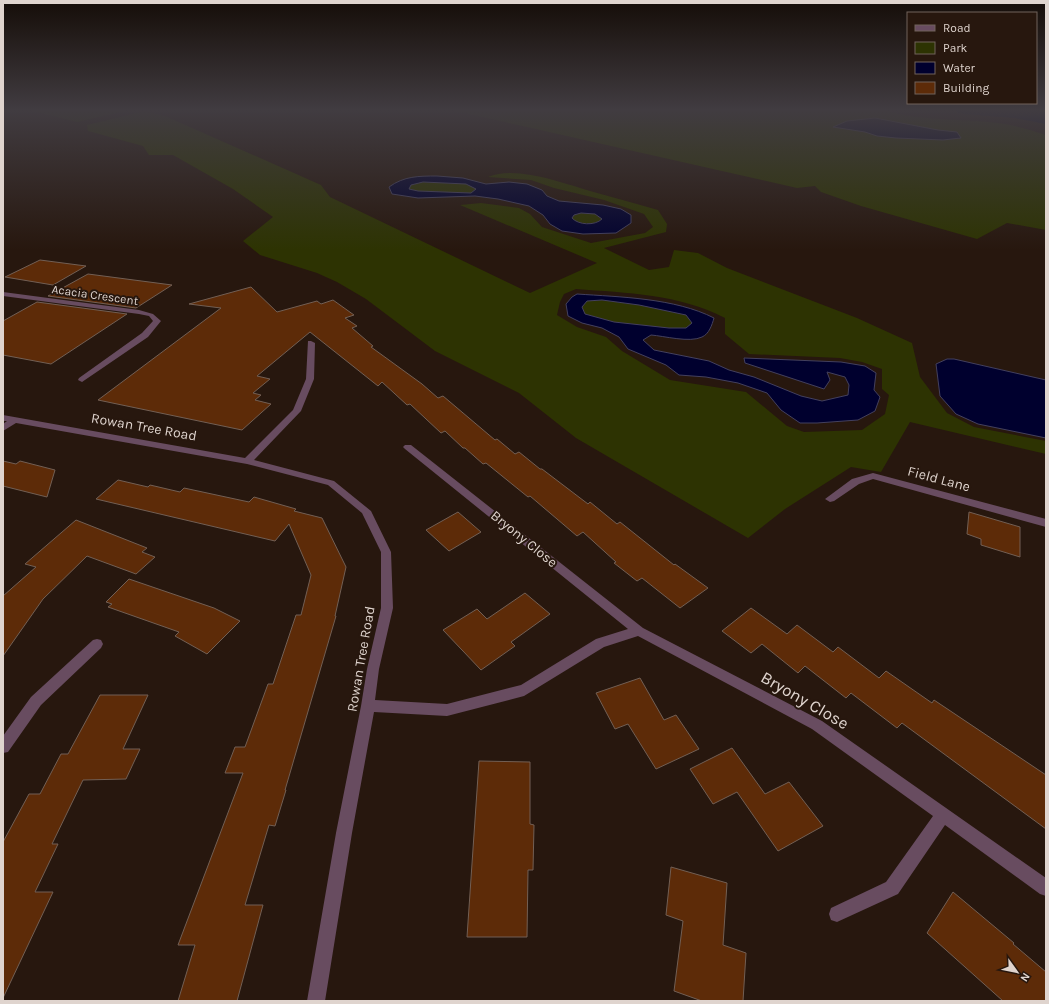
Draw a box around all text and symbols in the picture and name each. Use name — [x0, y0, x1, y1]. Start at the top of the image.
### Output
legend — [907, 12, 1037, 104]
text: Road — [943, 21, 971, 35]
text: Park — [943, 41, 968, 55]
text: Water — [943, 61, 976, 75]
text: Building — [943, 81, 990, 95]
street label: Acacia Crescent — [51, 282, 140, 308]
street label: Rowan Tree Road — [90, 409, 198, 445]
street label: Field Lane — [906, 462, 972, 496]
street label: Bryony Close — [487, 507, 561, 571]
street label: Rowan Tree Road — [343, 605, 379, 713]
street label: Bryony Close — [757, 667, 853, 733]
north arrow — [997, 952, 1037, 992]
text: N — [1017, 970, 1033, 984]

